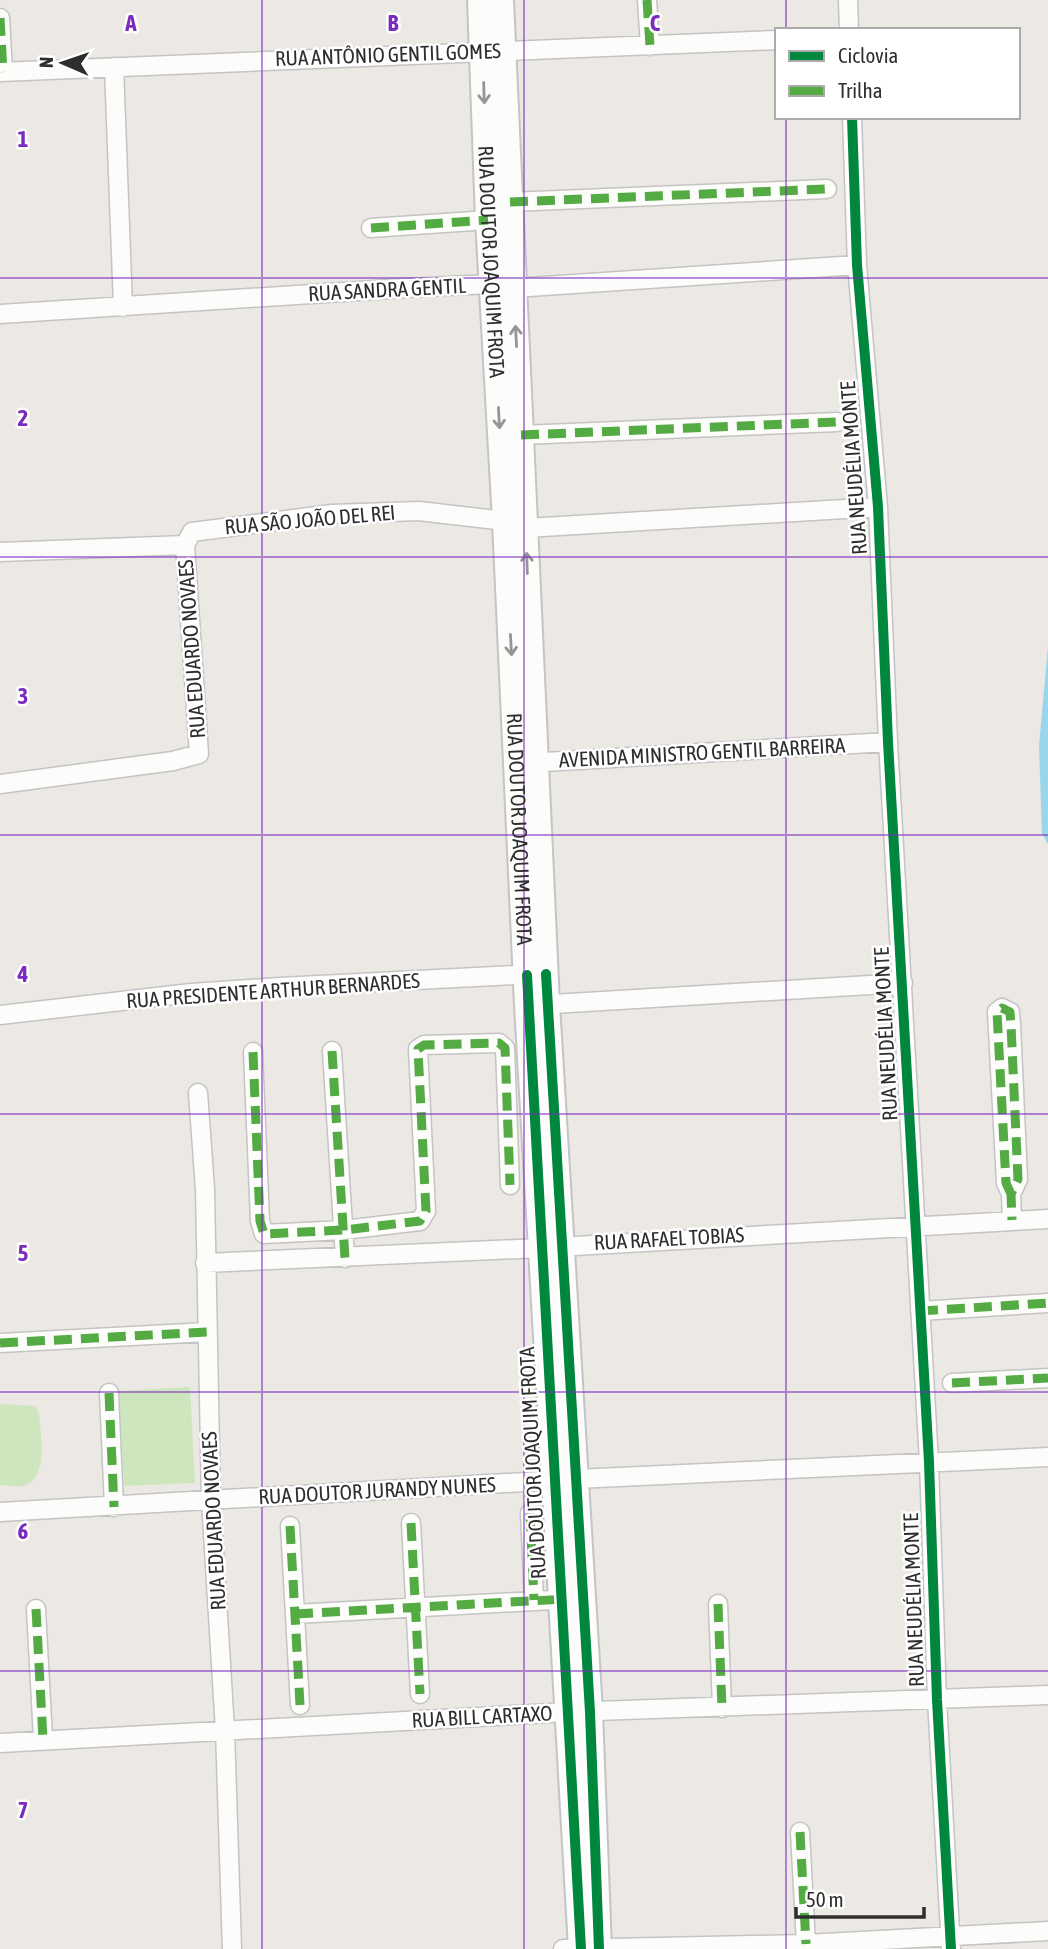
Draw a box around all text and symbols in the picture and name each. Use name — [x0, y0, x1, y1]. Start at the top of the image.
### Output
text: A — [124, 10, 137, 36]
text: B — [388, 10, 399, 36]
text: C — [650, 10, 661, 36]
north arrow — [28, 28, 98, 98]
legend — [775, 28, 1020, 119]
street label: RUA ANTÔNIO GENTIL GOMES — [275, 38, 501, 70]
text: Ciclovia — [838, 43, 898, 67]
text: N — [35, 56, 57, 68]
text: Trilha — [838, 78, 883, 102]
one-way arrow — [478, 81, 491, 104]
text: 1 — [18, 126, 29, 152]
street label: RUA DOUTOR JOAQUIM FROTA — [474, 145, 510, 379]
street label: RUA SANDRA GENTIL — [307, 273, 467, 305]
one-way arrow — [510, 324, 523, 347]
street label: RUA NEUDÉLIA MONTE — [835, 380, 871, 556]
text: 2 — [18, 405, 28, 431]
one-way arrow — [492, 406, 505, 429]
street label: RUA SÃO JOÃO DEL REI — [224, 500, 396, 538]
one-way arrow — [520, 552, 533, 575]
street label: RUA EDUARDO NOVAES — [173, 559, 209, 739]
one-way arrow — [504, 633, 517, 656]
text: 3 — [18, 683, 28, 709]
street label: RUA DOUTOR JOAQUIM FROTA — [503, 712, 537, 946]
street label: AVENIDA MINISTRO GENTIL BARREIRA — [558, 732, 846, 771]
street label: RUA NEUDÉLIA MONTE — [868, 946, 902, 1122]
text: 4 — [17, 961, 29, 987]
street label: RUA PRESIDENTE ARTHUR BERNARDES — [125, 968, 421, 1012]
street label: RUA RAFAEL TOBIAS — [593, 1222, 745, 1254]
text: 5 — [18, 1240, 29, 1266]
street label: RUA DOUTOR JOAQUIM FROTA — [514, 1346, 550, 1580]
street label: RUA EDUARDO NOVAES — [196, 1431, 230, 1611]
street label: RUA DOUTOR JURANDY NUNES — [258, 1472, 496, 1508]
street label: RUA NEUDÉLIA MONTE — [898, 1513, 928, 1687]
text: 6 — [18, 1518, 29, 1544]
street label: RUA BILL CARTAXO — [411, 1700, 553, 1732]
text: 7 — [18, 1797, 28, 1823]
scale bar — [796, 1876, 924, 1920]
text: 50 m — [806, 1887, 844, 1911]

